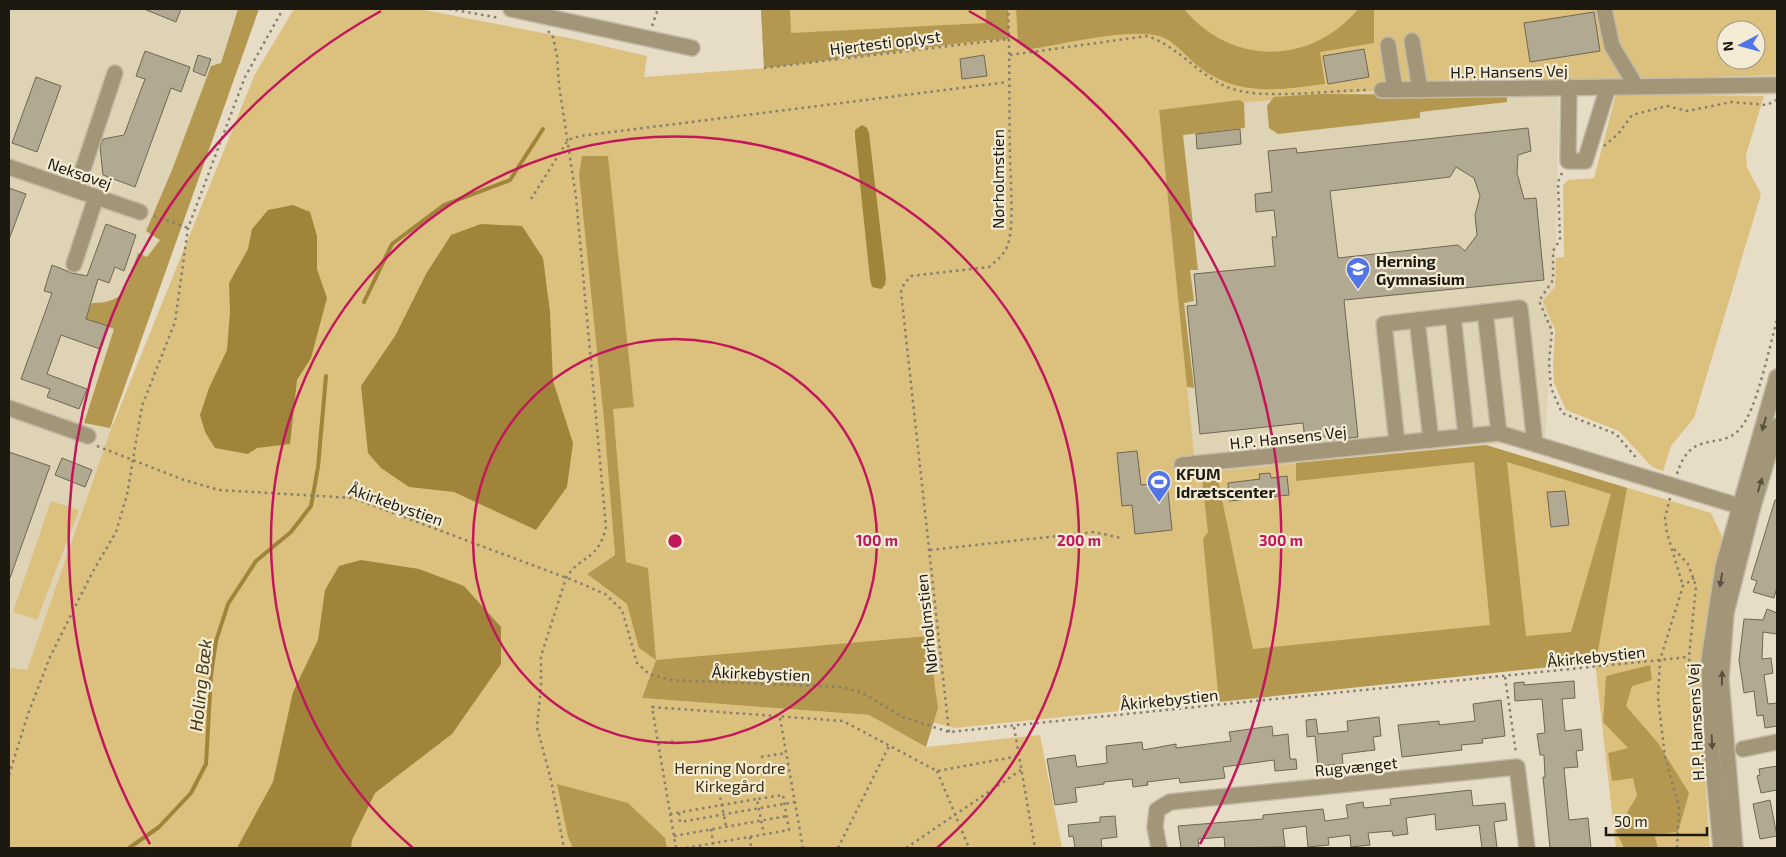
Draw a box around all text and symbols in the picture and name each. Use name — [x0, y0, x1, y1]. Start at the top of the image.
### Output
north arrow — [1716, 20, 1766, 70]
street label: Hjertesti oplyst — [828, 26, 942, 59]
text: N — [1719, 40, 1737, 52]
street label: H.P. Hansens Vej — [1450, 60, 1568, 83]
street label: Nørholmstien — [988, 129, 1007, 229]
street label: Neksøvej — [45, 153, 114, 194]
place label: Herning Gymnasium — [1376, 251, 1465, 289]
school or university icon: Herning Gymnasium — [1345, 256, 1371, 290]
one-way arrow — [1759, 416, 1767, 431]
street label: H.P. Hansens Vej — [1229, 421, 1348, 454]
place label: KFUM Idrætscenter — [1176, 464, 1275, 501]
sports icon: KFUM Idrætscenter — [1146, 469, 1172, 503]
one-way arrow — [1756, 477, 1764, 492]
street label: Åkirkebystien — [346, 479, 446, 529]
text: 100 m — [856, 531, 898, 549]
text: 200 m — [1057, 531, 1101, 549]
text: 300 m — [1259, 531, 1303, 549]
centre of rings — [666, 532, 684, 550]
street label: Nørholmstien — [911, 573, 941, 675]
one-way arrow — [1716, 573, 1724, 589]
water label: Holing Bæk — [184, 638, 216, 732]
street label: Åkirkebystien — [1546, 641, 1646, 671]
street label: Åkirkebystien — [711, 662, 811, 684]
street label: H.P. Hansens Vej — [1682, 663, 1709, 781]
one-way arrow — [1718, 669, 1726, 685]
street label: Åkirkebystien — [1119, 684, 1219, 714]
one-way arrow — [1708, 734, 1716, 750]
street label: Rugvænget — [1314, 752, 1398, 780]
park label: Herning Nordre Kirkegård — [674, 758, 786, 795]
scale bar — [1606, 804, 1707, 836]
text: 50 m — [1614, 812, 1648, 830]

